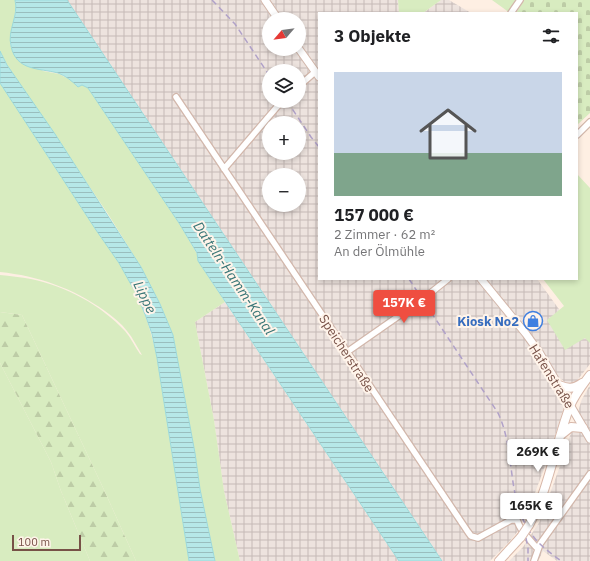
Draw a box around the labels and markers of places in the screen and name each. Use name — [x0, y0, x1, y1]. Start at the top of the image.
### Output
pin: 157K € — [371, 290, 437, 324]
shop icon: Kiosk No2 — [522, 310, 544, 332]
place label: Kiosk No2 — [457, 313, 519, 330]
pin: 269K € — [505, 439, 571, 473]
pin: 165K € — [498, 493, 564, 527]

